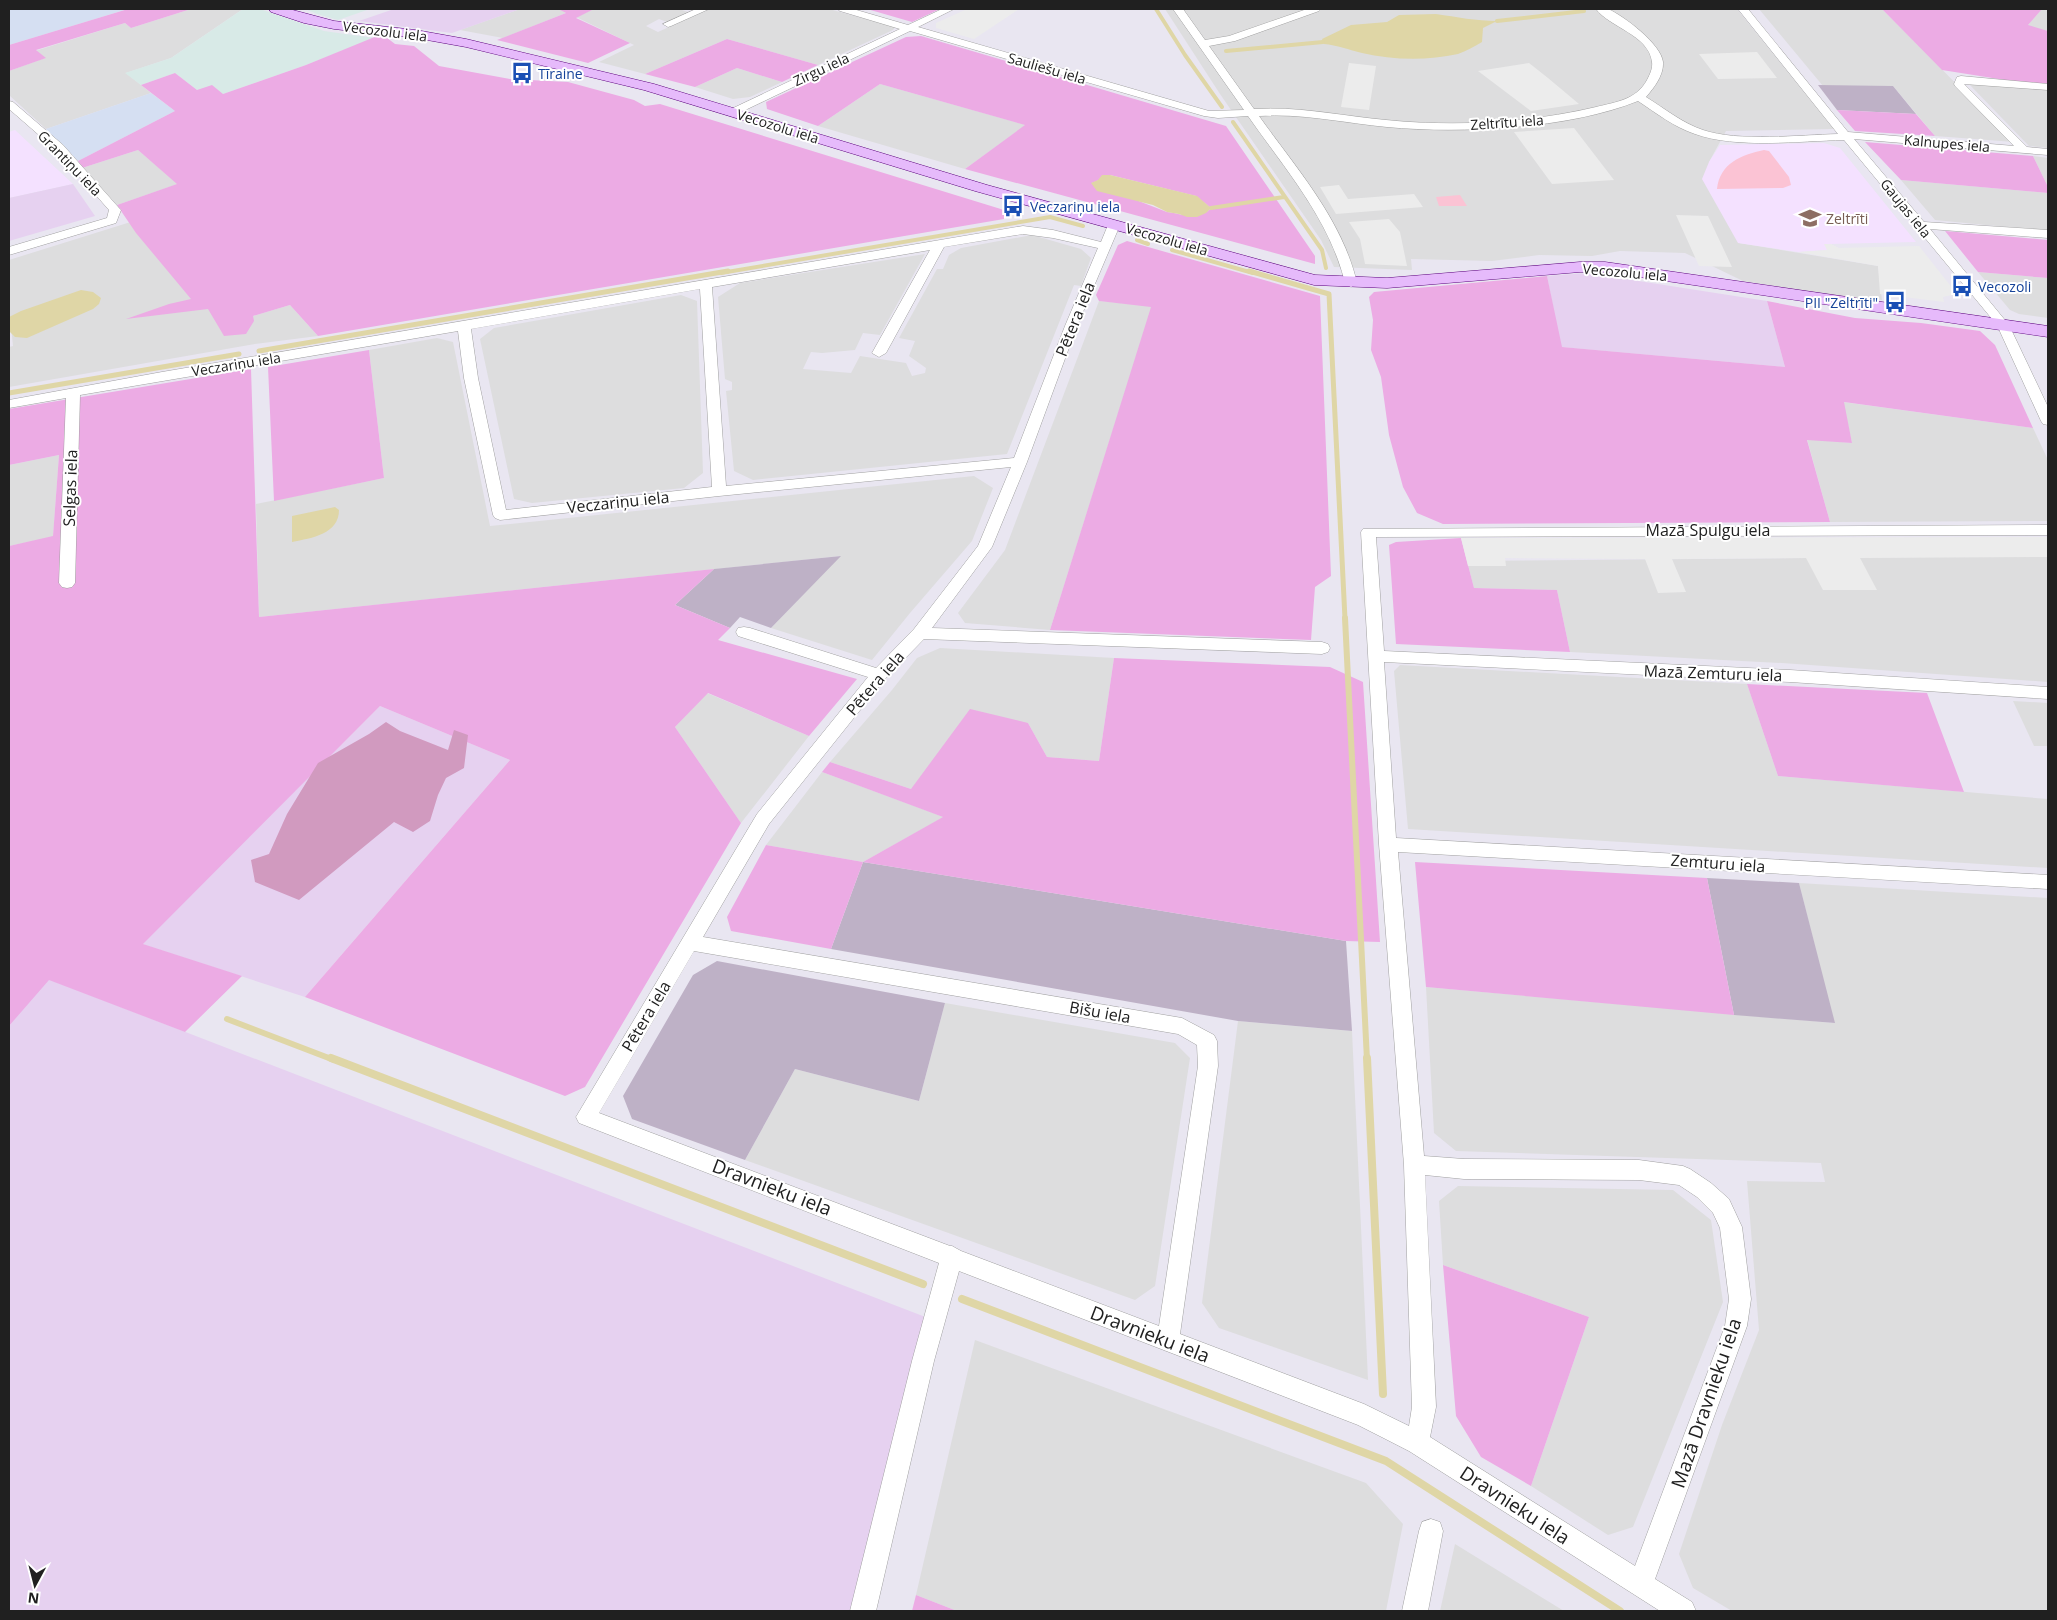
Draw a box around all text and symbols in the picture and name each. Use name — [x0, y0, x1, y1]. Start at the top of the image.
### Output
street label: Vecozolu iela — [342, 16, 428, 46]
street label: Zirgu iela — [790, 48, 852, 90]
street label: Sauliešu iela — [1006, 48, 1088, 88]
bus stop icon: Tīraine — [509, 60, 535, 86]
place label: Tīraine — [538, 64, 583, 83]
street label: Vecozolu iela — [735, 105, 821, 147]
street label: Zeltrītu iela — [1470, 110, 1544, 134]
street label: Grantiņu iela — [34, 126, 106, 200]
street label: Kalnupes iela — [1903, 130, 1991, 156]
street label: Gaujas iela — [1876, 174, 1936, 242]
bus stop icon: Veczariņu iela — [1000, 193, 1026, 219]
place label: Veczariņu iela — [1030, 197, 1120, 216]
school or university icon: Zeltrīti — [1797, 205, 1823, 231]
place label: Zeltrīti — [1826, 209, 1868, 228]
street label: Vecozolu iela — [1124, 218, 1210, 260]
street label: Vecozolu iela — [1582, 259, 1668, 285]
bus stop icon: Vecozoli — [1949, 273, 1975, 299]
place label: Vecozoli — [1978, 277, 2031, 296]
street label: Pētera iela — [1050, 278, 1100, 360]
bus stop icon: PII "Zeltrīti" — [1882, 289, 1908, 315]
place label: PII "Zeltrīti" — [1805, 293, 1878, 312]
street label: Veczariņu iela — [190, 348, 282, 380]
street label: Selgas iela — [58, 449, 82, 527]
street label: Veczariņu iela — [566, 486, 670, 518]
street label: Mazā Spulgu iela — [1646, 519, 1770, 541]
street label: Pētera iela — [841, 646, 909, 720]
street label: Mazā Zemturu iela — [1643, 660, 1783, 686]
street label: Zemturu iela — [1670, 849, 1766, 877]
street label: Pētera iela — [616, 977, 676, 1055]
street label: Bišu iela — [1068, 996, 1132, 1028]
street label: Dravnieku iela — [708, 1152, 836, 1222]
street label: Dravnieku iela — [1086, 1299, 1214, 1369]
street label: Mazā Dravnieku iela — [1665, 1315, 1747, 1491]
street label: Dravnieku iela — [1455, 1460, 1575, 1550]
north arrow — [10, 1560, 60, 1610]
text: N — [27, 1588, 40, 1609]

